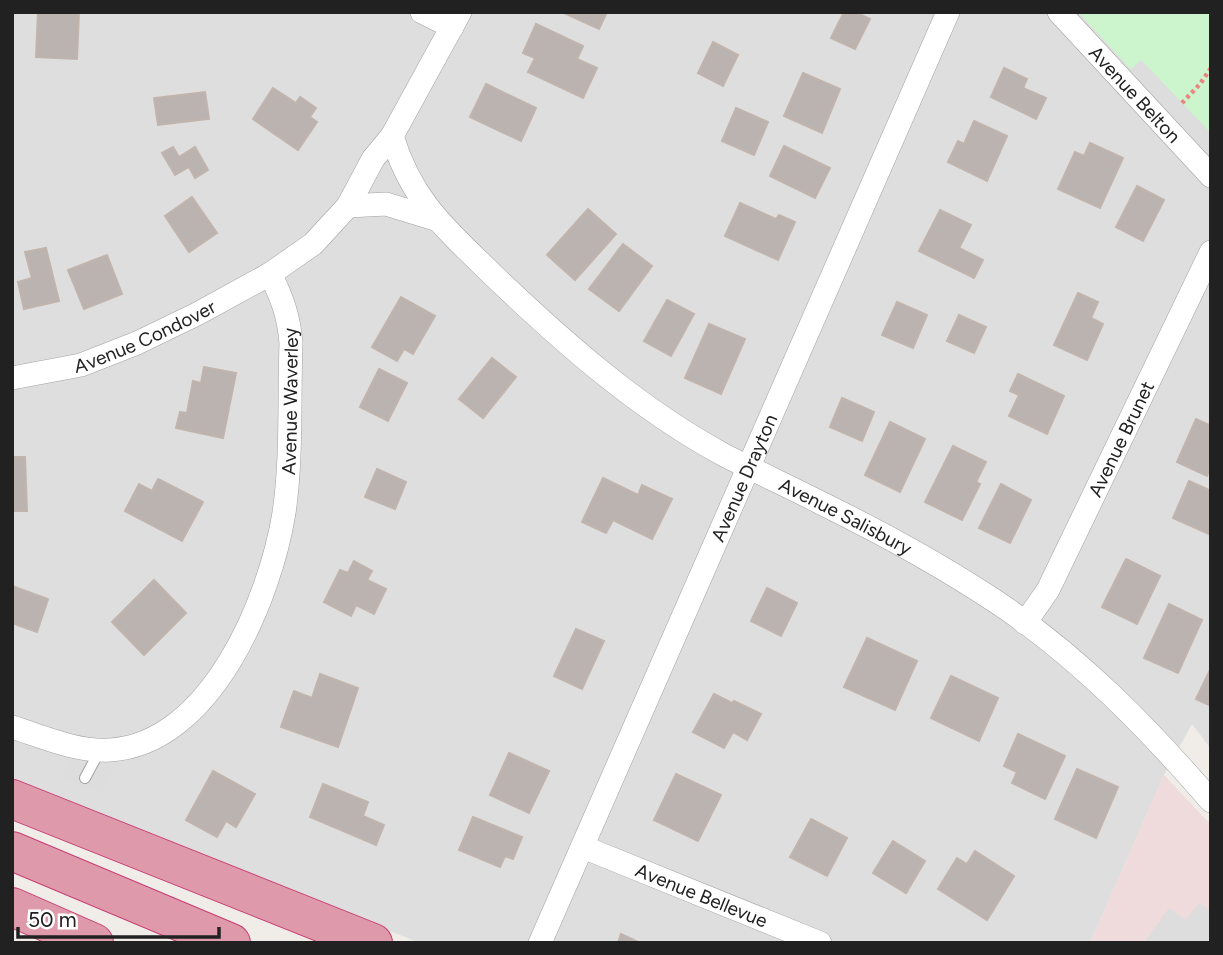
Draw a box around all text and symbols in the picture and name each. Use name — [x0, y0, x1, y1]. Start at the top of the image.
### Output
street label: Avenue Belton — [1085, 41, 1186, 147]
street label: Avenue Condover — [72, 294, 220, 378]
street label: Avenue Waverley — [277, 326, 303, 475]
street label: Avenue Brunet — [1083, 377, 1159, 501]
street label: Avenue Drayton — [706, 410, 782, 545]
street label: Avenue Salisbury — [776, 473, 916, 560]
street label: Avenue Bellevue — [632, 858, 771, 932]
scale bar — [18, 895, 219, 939]
text: 50 m — [28, 907, 77, 932]

